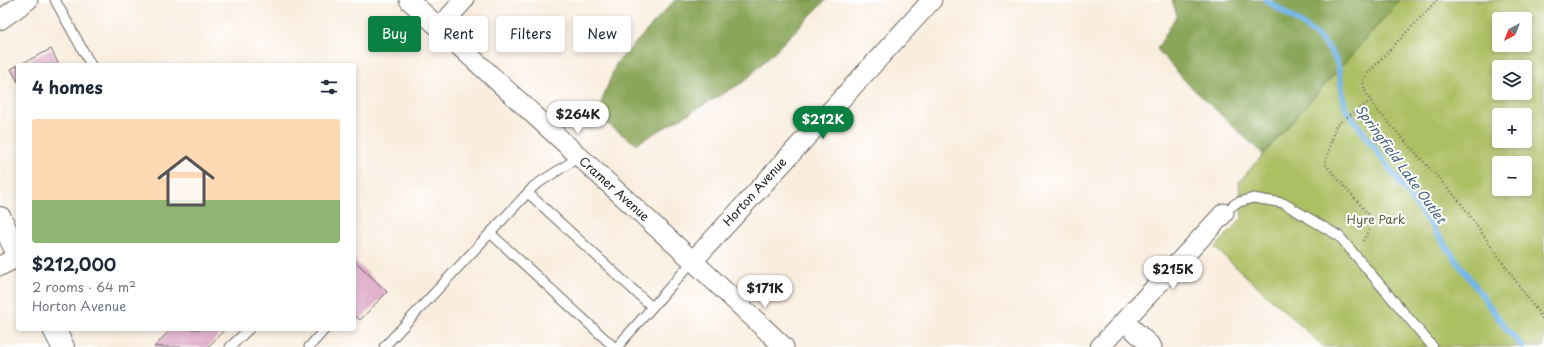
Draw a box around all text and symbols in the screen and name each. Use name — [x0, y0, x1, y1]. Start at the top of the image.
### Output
north arrow — [1492, 12, 1532, 52]
map controls — [1492, 12, 1532, 196]
chip: Buy — [368, 16, 421, 52]
chip: Rent — [429, 16, 488, 52]
chip: Filters — [496, 16, 565, 52]
chip: New — [573, 16, 631, 52]
button: layers — [1492, 60, 1532, 100]
text: 4 homes — [32, 74, 103, 100]
icon: filters — [318, 76, 340, 98]
water label: Springfield Lake Outlet — [1352, 100, 1452, 228]
pin: $264K — [550, 101, 606, 135]
text: $264K — [556, 104, 600, 123]
pin: $212K — [795, 106, 851, 140]
button: + — [1492, 108, 1532, 148]
text: $212K — [802, 109, 844, 128]
icon: home — [150, 145, 222, 217]
street label: Cramer Avenue — [576, 152, 654, 225]
street label: Horton Avenue — [718, 153, 790, 230]
button: − — [1492, 156, 1532, 196]
park label: Hyre Park — [1347, 210, 1405, 228]
text: $212,000 — [32, 251, 116, 277]
pin: $215K — [1145, 256, 1201, 290]
text: $215K — [1153, 259, 1193, 278]
pin: $171K — [737, 275, 793, 309]
text: 2 rooms · 64 m² — [32, 277, 136, 296]
text: $171K — [747, 278, 783, 297]
text: Horton Avenue — [32, 296, 126, 315]

